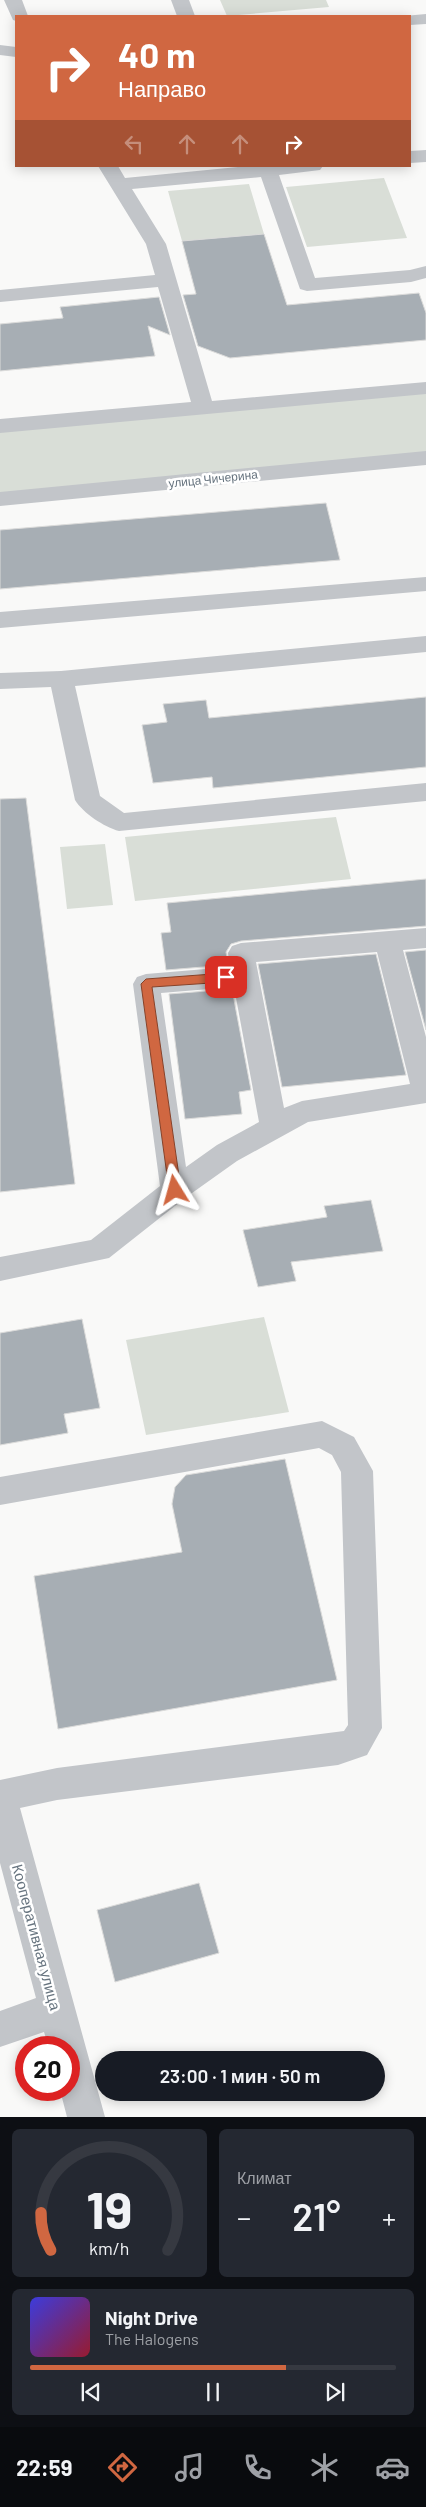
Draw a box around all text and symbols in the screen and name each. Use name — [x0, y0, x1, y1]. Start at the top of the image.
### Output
text: 40 m — [118, 33, 195, 75]
icon: right — [35, 35, 100, 100]
text: Направо — [118, 75, 206, 101]
icon: left — [120, 130, 148, 158]
icon: ahead — [173, 130, 201, 158]
icon: ahead — [226, 130, 254, 158]
icon: right — [279, 130, 307, 158]
street label: улица Чичерина — [168, 466, 259, 491]
pin — [205, 956, 247, 998]
icon: arrive — [212, 963, 240, 991]
position arrow — [148, 1163, 200, 1215]
street label: Кооперативная улица — [9, 1862, 65, 2013]
speed limit sign: 20 — [15, 2036, 80, 2101]
text: 23:00 · 1 мин · 50 m — [160, 2064, 320, 2087]
text: Климат — [237, 2168, 291, 2187]
text: 19 — [86, 2177, 133, 2239]
text: 21° — [292, 2193, 341, 2239]
text: − — [237, 2200, 251, 2234]
text: + — [382, 2200, 396, 2234]
text: km/h — [89, 2237, 130, 2259]
text: Night Drive — [105, 2306, 198, 2329]
text: The Halogens — [105, 2329, 199, 2348]
icon: previous — [77, 2378, 105, 2406]
icon: pause — [199, 2378, 227, 2406]
icon: next — [321, 2378, 349, 2406]
icon: directions — [105, 2450, 140, 2485]
icon: music — [172, 2450, 207, 2485]
icon: phone — [240, 2450, 275, 2485]
icon: climate — [307, 2450, 342, 2485]
icon: car — [375, 2450, 410, 2485]
text: 22:59 — [16, 2454, 72, 2480]

